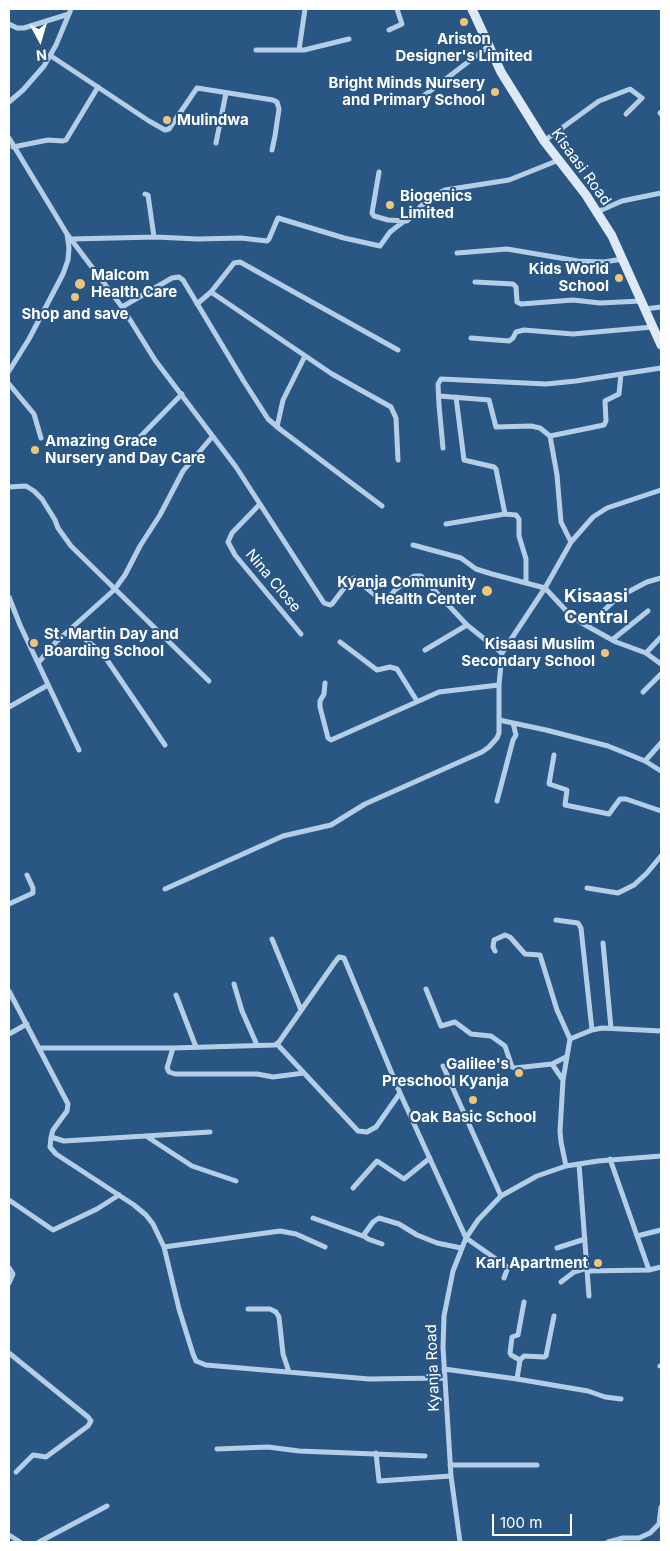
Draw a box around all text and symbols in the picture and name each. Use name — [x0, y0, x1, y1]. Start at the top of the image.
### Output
north arrow — [15, 15, 65, 65]
marker: Ariston Designer's Limited — [458, 16, 470, 28]
place label: Ariston Designer's Limited — [395, 30, 533, 65]
text: N — [35, 46, 48, 64]
place label: Bright Minds Nursery and Primary School — [329, 74, 485, 109]
marker: Bright Minds Nursery and Primary School — [489, 86, 501, 98]
place label: Mulindwa — [177, 111, 249, 129]
marker: Mulindwa — [161, 114, 173, 126]
street label: Kisaasi Road — [547, 125, 615, 209]
place label: Biogenics Limited — [400, 187, 472, 222]
marker: Biogenics Limited — [384, 199, 396, 211]
place label: Kids World School — [529, 260, 609, 295]
place label: Malcom Health Care — [91, 266, 177, 301]
marker: Kids World School — [613, 272, 625, 284]
marker: Malcom Health Care — [73, 277, 87, 291]
marker: Shop and save — [69, 291, 81, 303]
place label: Shop and save — [22, 305, 128, 323]
place label: Amazing Grace Nursery and Day Care — [45, 432, 206, 467]
marker: Amazing Grace Nursery and Day Care — [29, 444, 41, 456]
street label: Nina Close — [241, 546, 305, 616]
place label: Kyanja Community Health Center — [337, 573, 476, 608]
marker: Kyanja Community Health Center — [480, 584, 494, 598]
district label: Kisaasi Central — [564, 586, 628, 628]
place label: St. Martin Day and Boarding School — [44, 625, 179, 660]
place label: Kisaasi Muslim Secondary School — [461, 635, 595, 670]
marker: St. Martin Day and Boarding School — [28, 637, 40, 649]
marker: Kisaasi Muslim Secondary School — [599, 647, 611, 659]
place label: Galilee's Preschool Kyanja — [382, 1055, 509, 1090]
marker: Galilee's Preschool Kyanja — [513, 1067, 525, 1079]
marker: Oak Basic School — [467, 1094, 479, 1106]
place label: Oak Basic School — [410, 1108, 536, 1126]
place label: Karl Apartment — [476, 1254, 588, 1272]
marker: Karl Apartment — [592, 1257, 604, 1269]
street label: Kyanja Road — [422, 1324, 444, 1412]
scale bar — [495, 1504, 575, 1536]
text: 100 m — [500, 1513, 542, 1532]

